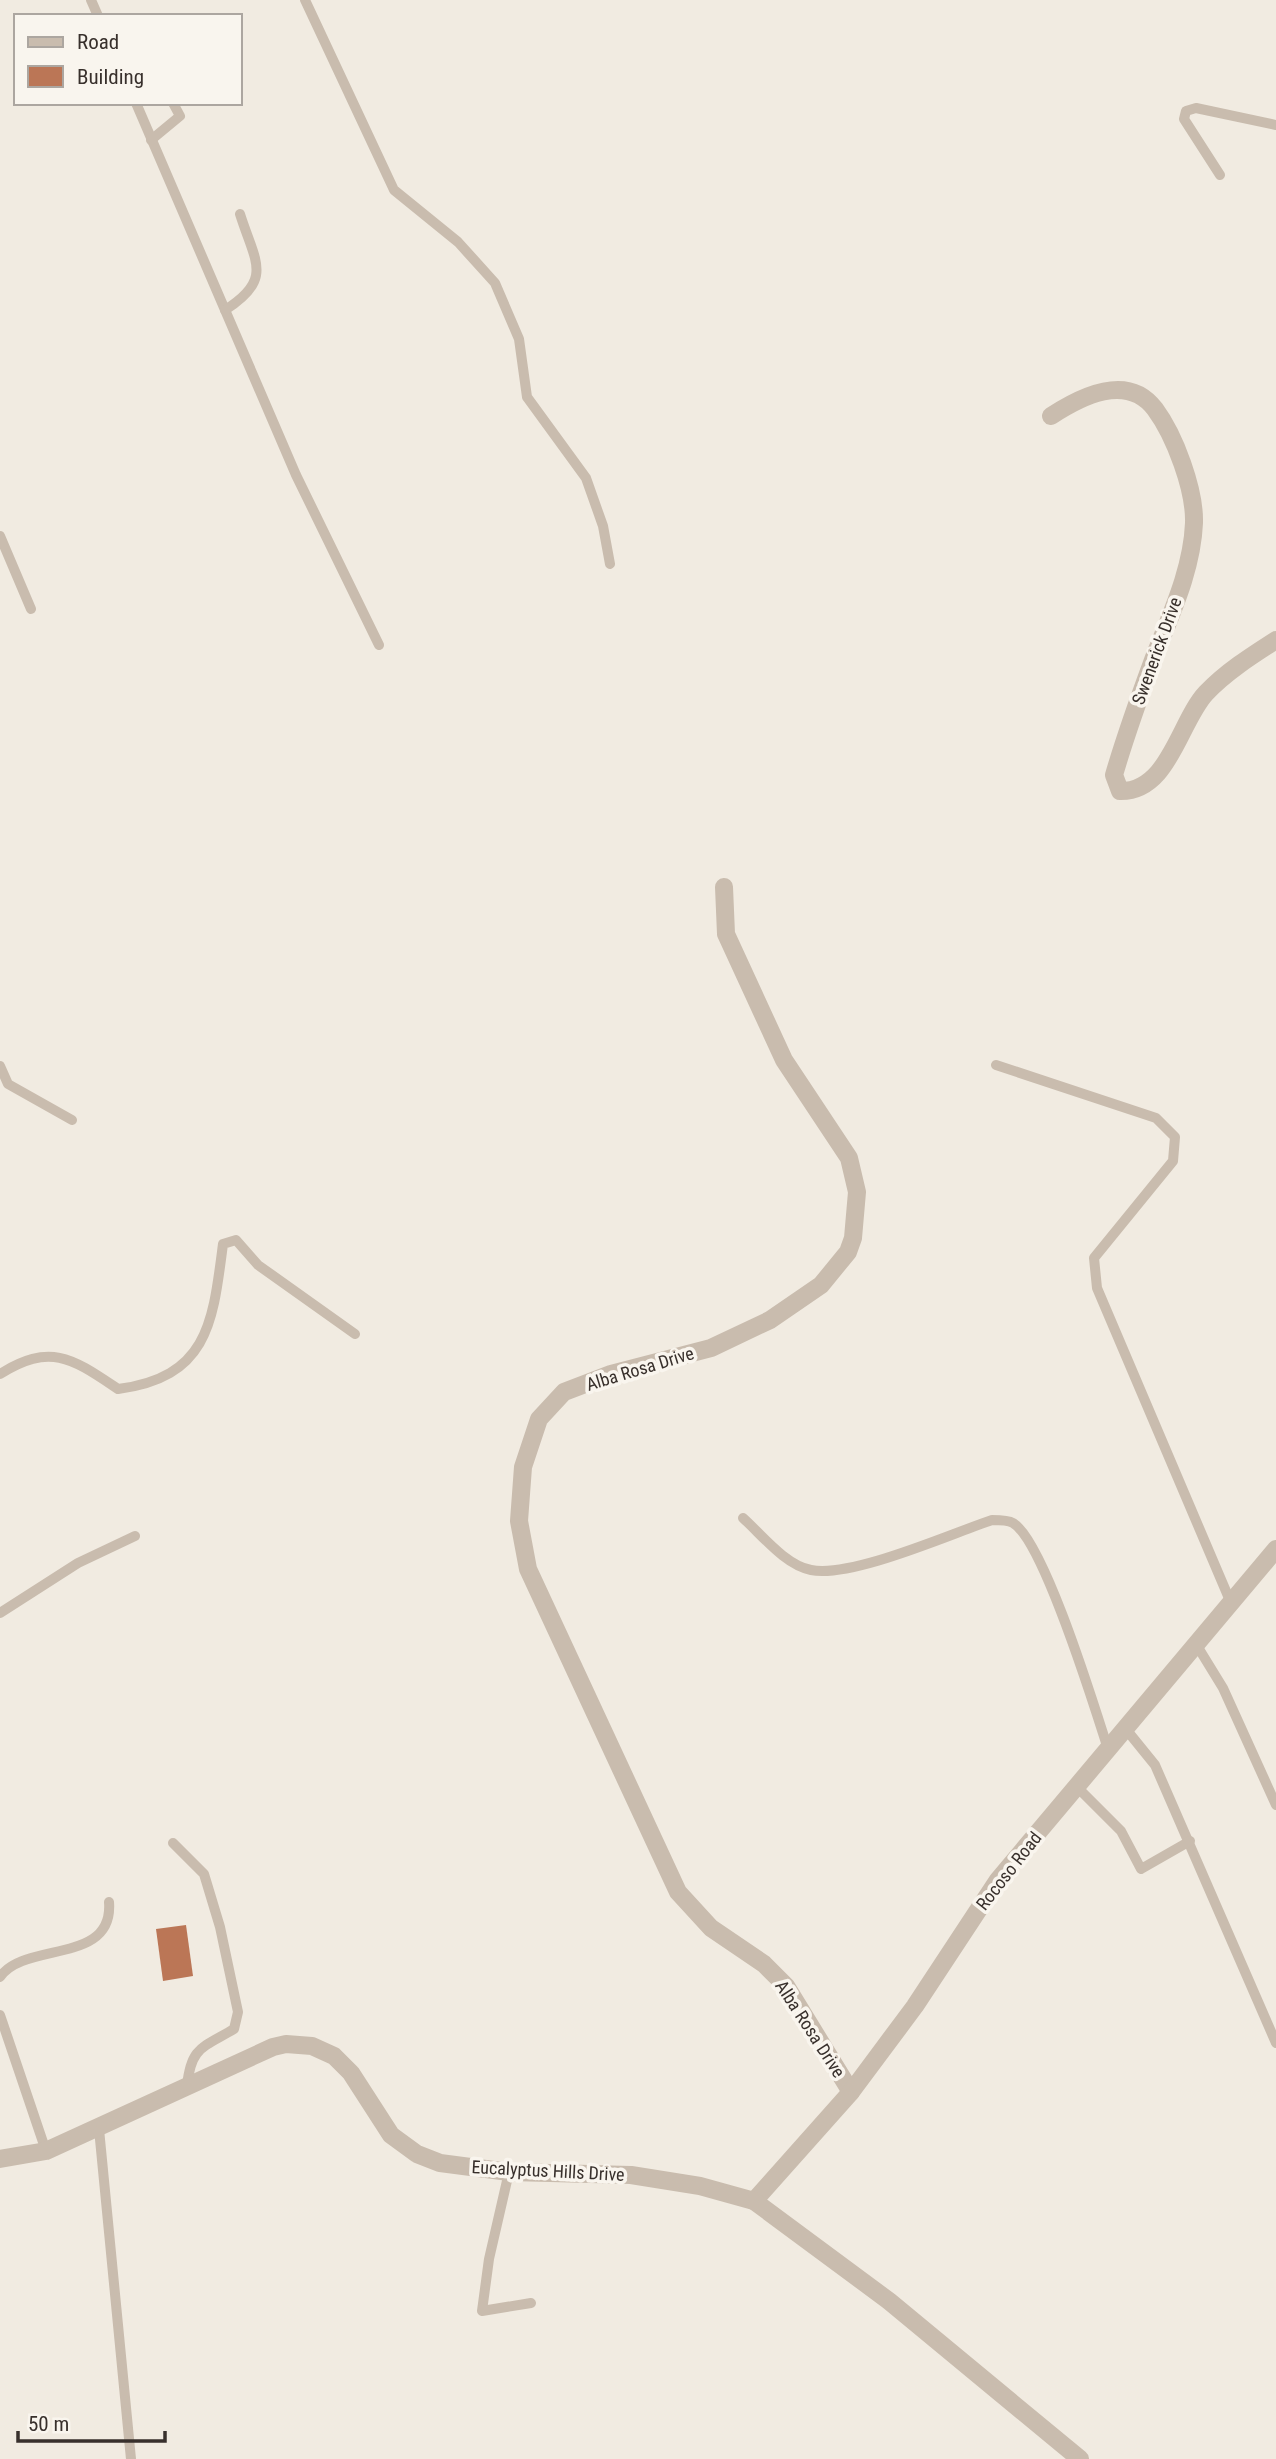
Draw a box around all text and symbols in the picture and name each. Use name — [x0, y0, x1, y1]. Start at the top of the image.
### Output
legend — [14, 14, 242, 105]
text: Road — [77, 30, 119, 54]
text: Building — [77, 65, 144, 89]
street label: Swenerick Drive — [1127, 594, 1186, 707]
street label: Alba Rosa Drive — [583, 1342, 696, 1395]
street label: Rocoso Road — [972, 1827, 1046, 1914]
street label: Alba Rosa Drive — [771, 1976, 850, 2081]
street label: Eucalyptus Hills Drive — [471, 2156, 625, 2185]
scale bar — [18, 2400, 164, 2444]
text: 50 m — [28, 2412, 69, 2436]

